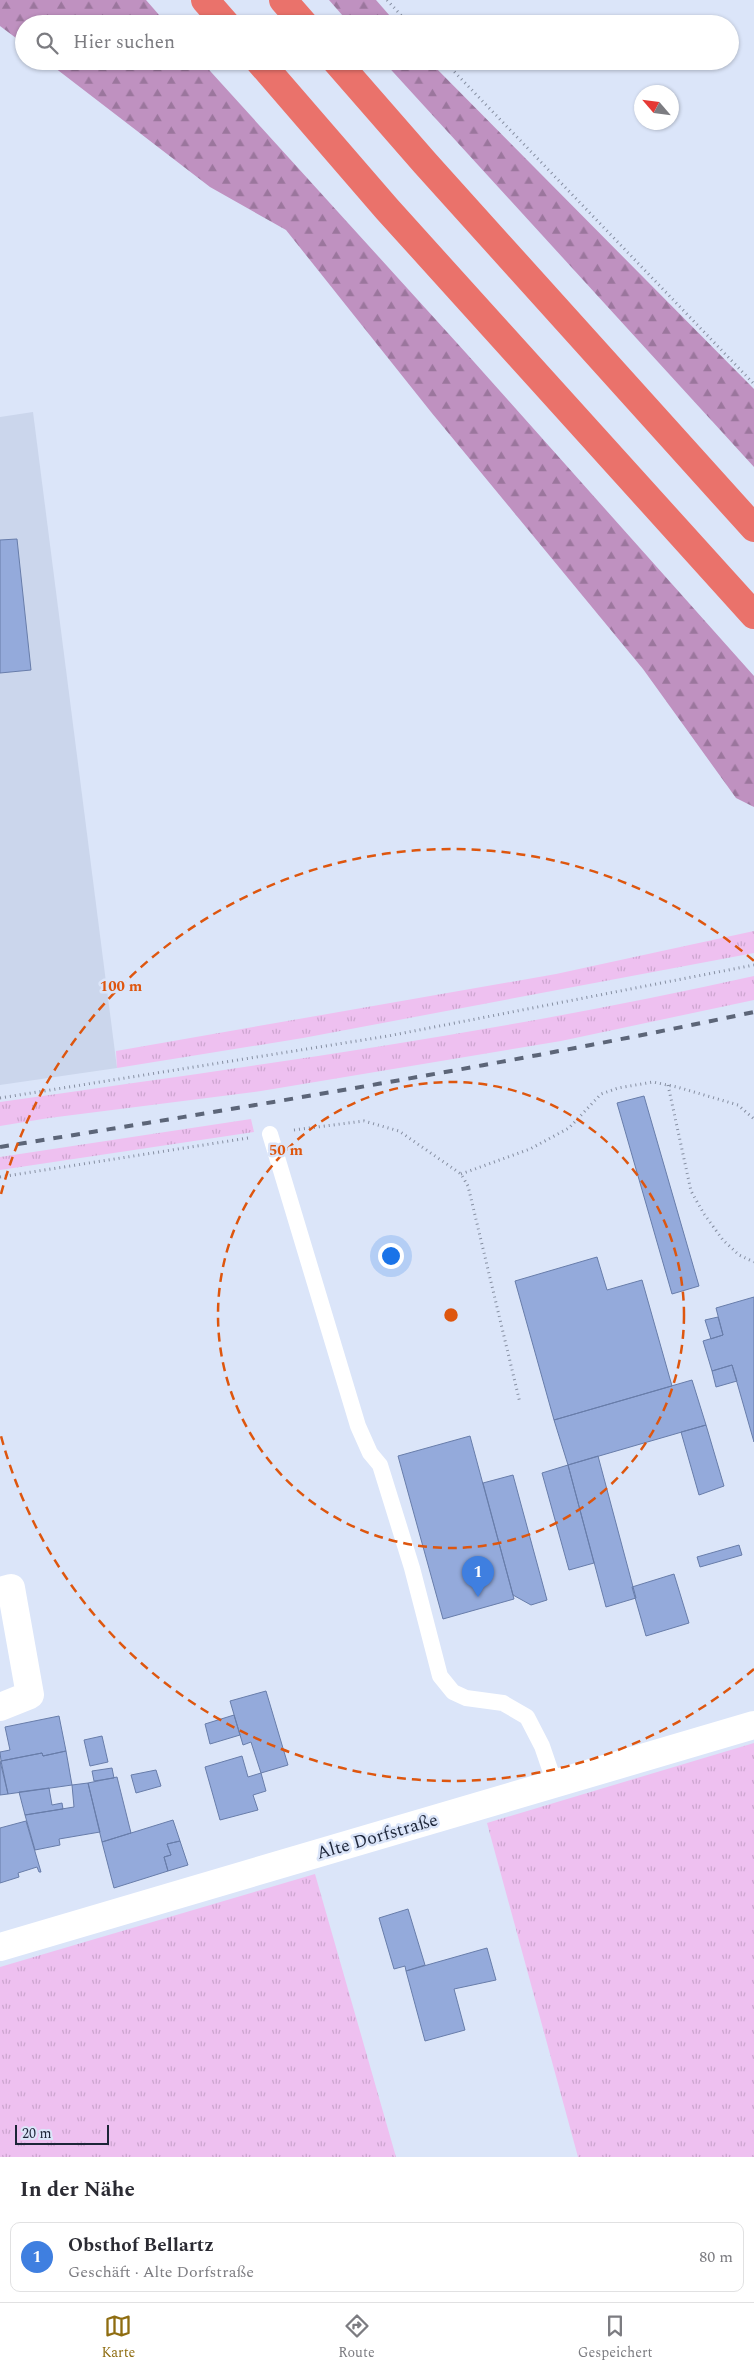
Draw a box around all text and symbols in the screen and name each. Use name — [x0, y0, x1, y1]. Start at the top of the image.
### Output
search box — [15, 15, 739, 70]
text: Hier suchen — [73, 28, 175, 57]
icon: search — [33, 29, 61, 57]
north arrow — [634, 85, 679, 130]
text: 100 m — [100, 975, 143, 998]
text: 50 m — [269, 1139, 304, 1162]
your location — [378, 1243, 404, 1269]
centre of rings — [442, 1306, 460, 1324]
pin: 1 — [462, 1556, 494, 1597]
street label: Alte Dorfstraße — [313, 1806, 441, 1867]
scale bar — [15, 2122, 109, 2145]
text: 20 m — [22, 2123, 52, 2144]
text: In der Nähe — [20, 2174, 135, 2206]
text: Obsthof Bellartz — [68, 2231, 214, 2260]
text: 1 — [33, 2245, 41, 2269]
text: 80 m — [699, 2245, 733, 2269]
text: Geschäft · Alte Dorfstraße — [68, 2260, 254, 2284]
tab: Karte — [101, 2312, 135, 2363]
tab: Route — [338, 2312, 375, 2363]
tab: Gespeichert — [578, 2312, 653, 2363]

